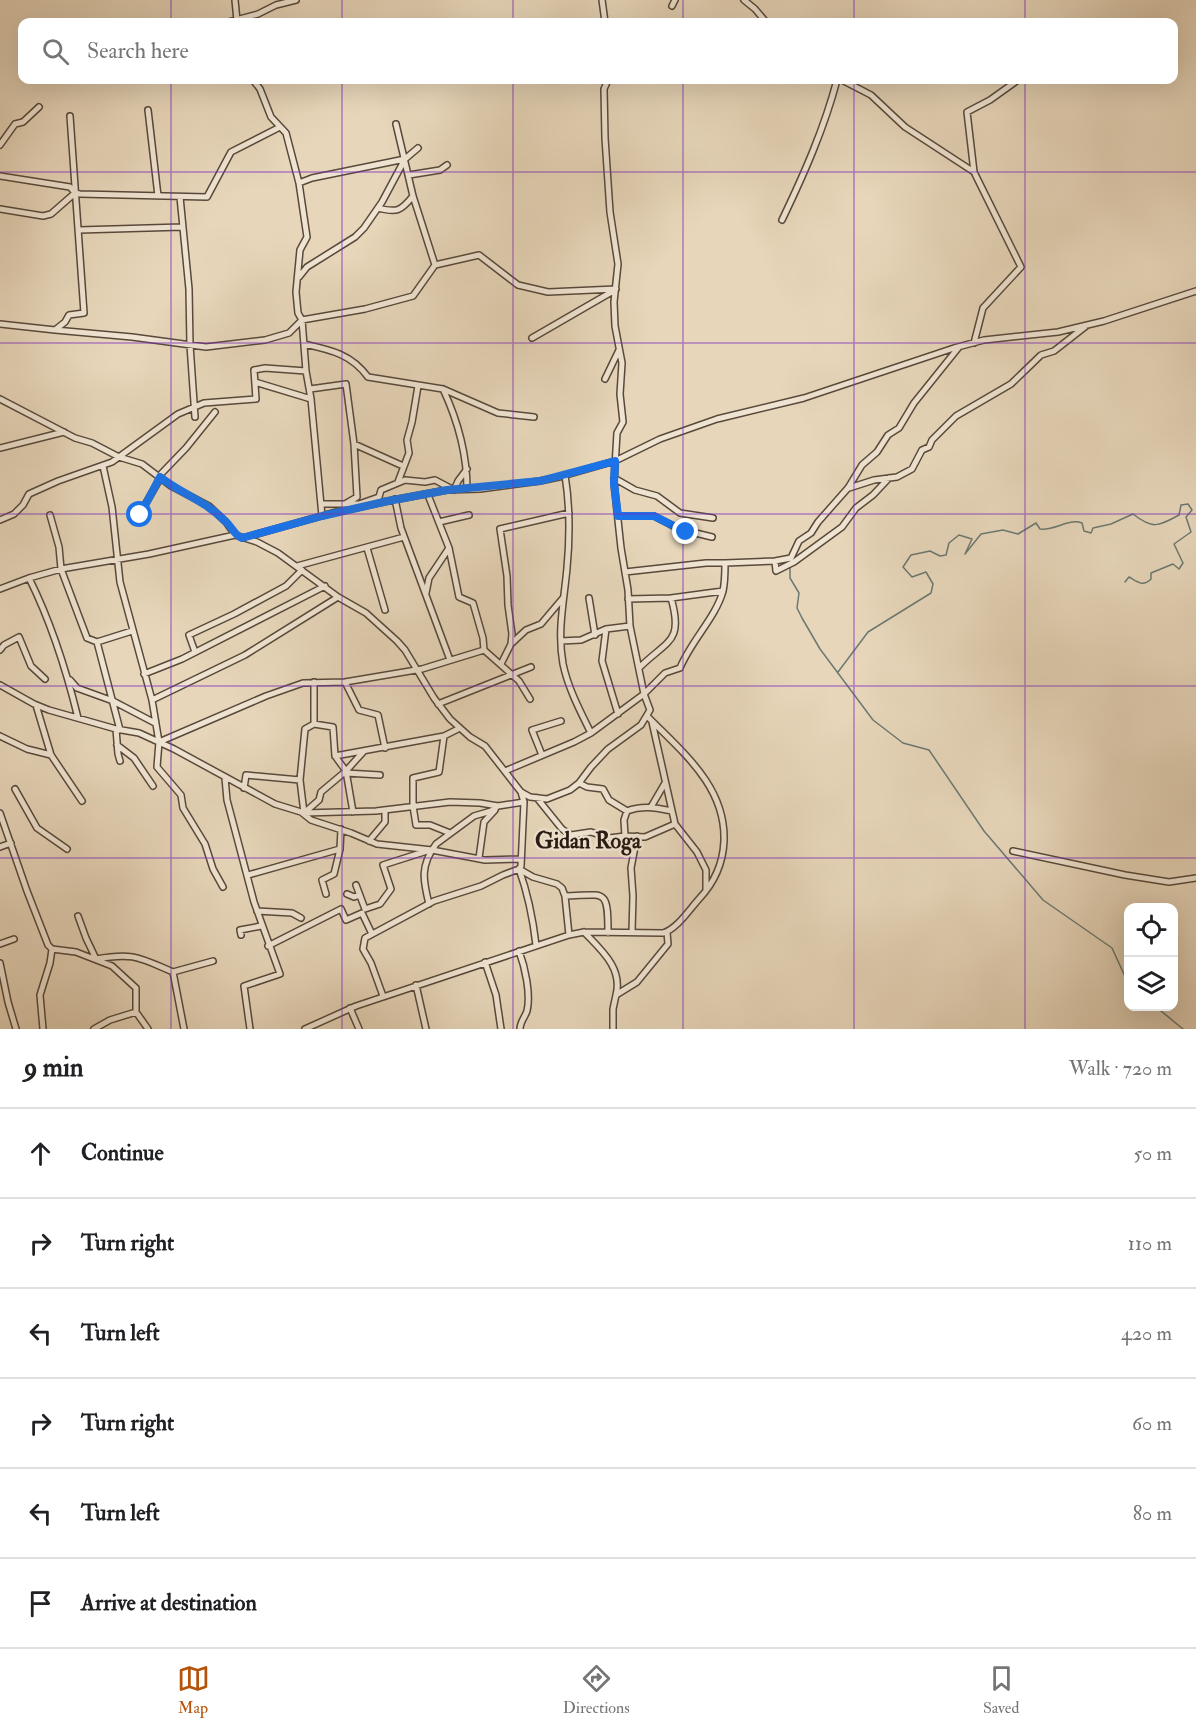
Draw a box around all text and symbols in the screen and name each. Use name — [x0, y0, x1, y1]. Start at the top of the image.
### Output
search box — [18, 18, 1178, 84]
icon: search — [39, 35, 72, 68]
text: Search here — [87, 37, 189, 65]
route start — [126, 501, 152, 527]
route end — [672, 518, 698, 544]
district label: Gidan Roga — [535, 827, 642, 856]
map controls — [1124, 903, 1178, 1011]
button: locate — [1124, 903, 1178, 957]
button: layers — [1124, 957, 1178, 1011]
text: 9 min — [24, 1052, 83, 1084]
text: Walk · 720 m — [1069, 1056, 1172, 1081]
icon: ahead — [24, 1137, 57, 1170]
text: Continue — [81, 1139, 164, 1167]
text: 50 m — [1133, 1141, 1172, 1166]
icon: right — [24, 1227, 57, 1260]
text: Turn right — [81, 1229, 174, 1257]
text: 110 m — [1128, 1231, 1172, 1256]
icon: left — [24, 1317, 57, 1350]
text: Turn left — [81, 1319, 160, 1347]
text: 420 m — [1121, 1321, 1172, 1346]
icon: right — [24, 1407, 57, 1440]
text: Turn right — [81, 1409, 174, 1437]
text: 60 m — [1132, 1411, 1172, 1436]
icon: left — [24, 1497, 57, 1530]
text: Turn left — [81, 1499, 160, 1527]
text: 80 m — [1133, 1501, 1172, 1526]
icon: arrive — [24, 1587, 57, 1620]
text: Arrive at destination — [81, 1589, 257, 1617]
tab: Map — [177, 1662, 210, 1718]
tab: Directions — [563, 1662, 630, 1718]
tab: Saved — [983, 1662, 1019, 1718]

